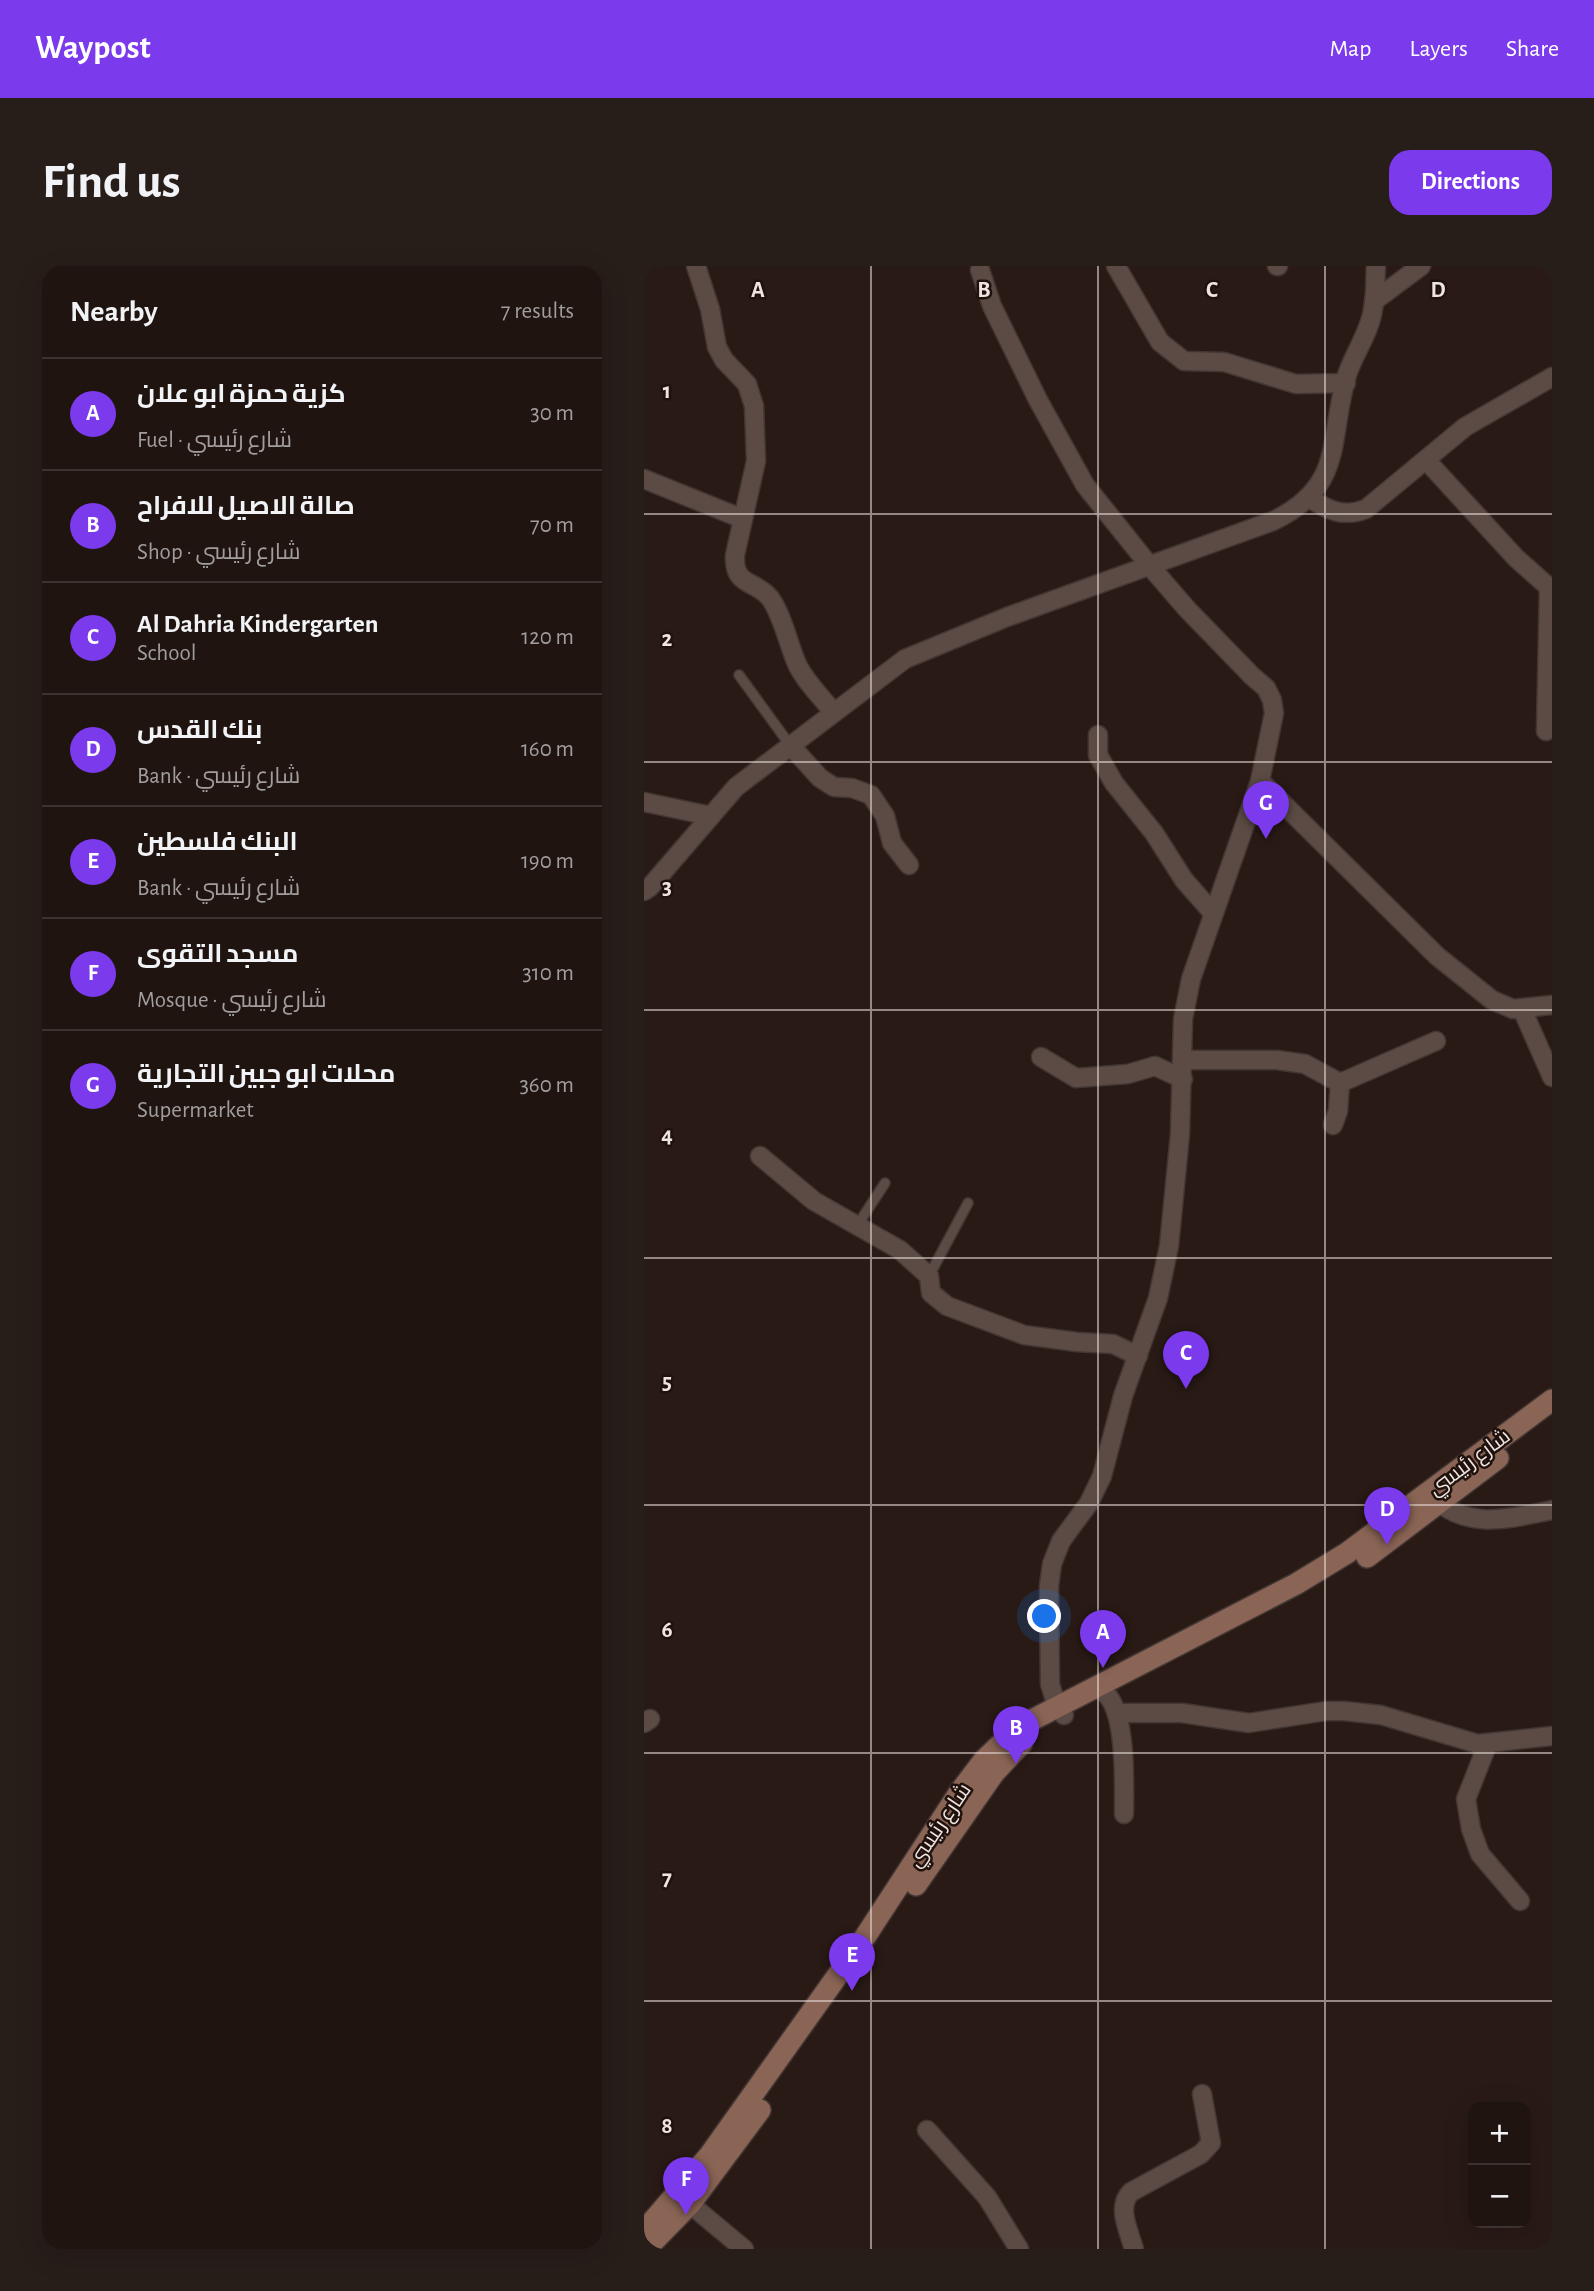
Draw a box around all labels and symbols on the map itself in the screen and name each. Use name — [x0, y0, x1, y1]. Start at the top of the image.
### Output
text: A — [751, 279, 765, 302]
text: B — [977, 279, 991, 302]
text: C — [1206, 279, 1218, 302]
text: D — [1430, 279, 1446, 302]
text: 1 — [663, 380, 671, 403]
text: 2 — [662, 628, 673, 651]
pin: G — [1243, 781, 1289, 839]
text: 3 — [662, 876, 672, 899]
text: 4 — [661, 1124, 673, 1147]
pin: C — [1163, 1331, 1209, 1389]
text: 5 — [662, 1371, 672, 1394]
street label: شارع رئيسي — [1425, 1425, 1516, 1503]
pin: D — [1364, 1487, 1410, 1545]
your location — [1027, 1599, 1061, 1633]
pin: A — [1080, 1610, 1126, 1668]
text: 6 — [661, 1619, 673, 1642]
pin: B — [993, 1706, 1039, 1764]
street label: شارع رئيسي — [904, 1780, 978, 1873]
text: 7 — [662, 1867, 672, 1890]
pin: E — [829, 1933, 875, 1991]
text: 8 — [661, 2115, 673, 2138]
pin: F — [663, 2157, 709, 2215]

